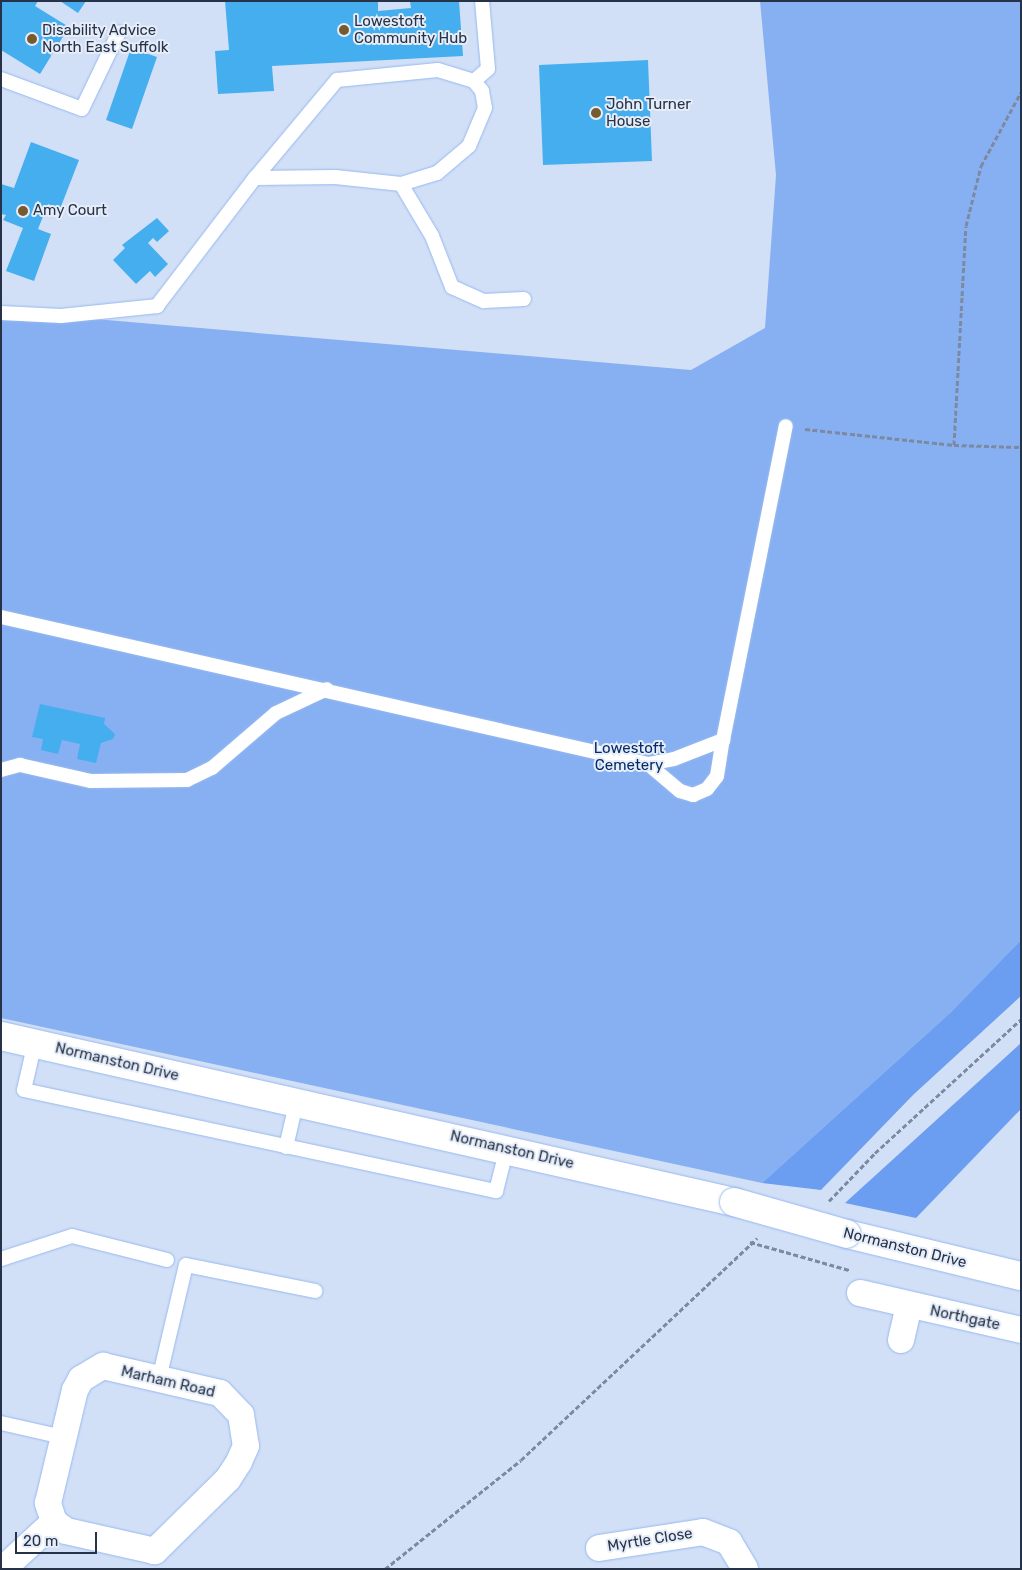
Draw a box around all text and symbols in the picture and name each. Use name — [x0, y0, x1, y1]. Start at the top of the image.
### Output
place label: Lowestoft Community Hub — [354, 12, 468, 47]
place label: Disability Advice North East Suffolk — [42, 21, 169, 56]
marker: Lowestoft Community Hub — [338, 24, 350, 36]
marker: Disability Advice North East Suffolk — [26, 33, 38, 45]
place label: John Turner House — [606, 95, 691, 130]
marker: John Turner House — [590, 107, 602, 119]
place label: Amy Court — [33, 202, 107, 220]
marker: Amy Court — [17, 205, 29, 217]
park label: Lowestoft Cemetery — [594, 739, 664, 774]
street label: Normanston Drive — [53, 1039, 181, 1085]
street label: Normanston Drive — [448, 1127, 576, 1173]
street label: Normanston Drive — [841, 1224, 969, 1272]
street label: Northgate — [928, 1302, 1002, 1334]
street label: Marham Road — [119, 1362, 217, 1402]
scale bar — [18, 1522, 100, 1554]
street label: Myrtle Close — [606, 1524, 694, 1556]
text: 20 m — [23, 1532, 58, 1550]

